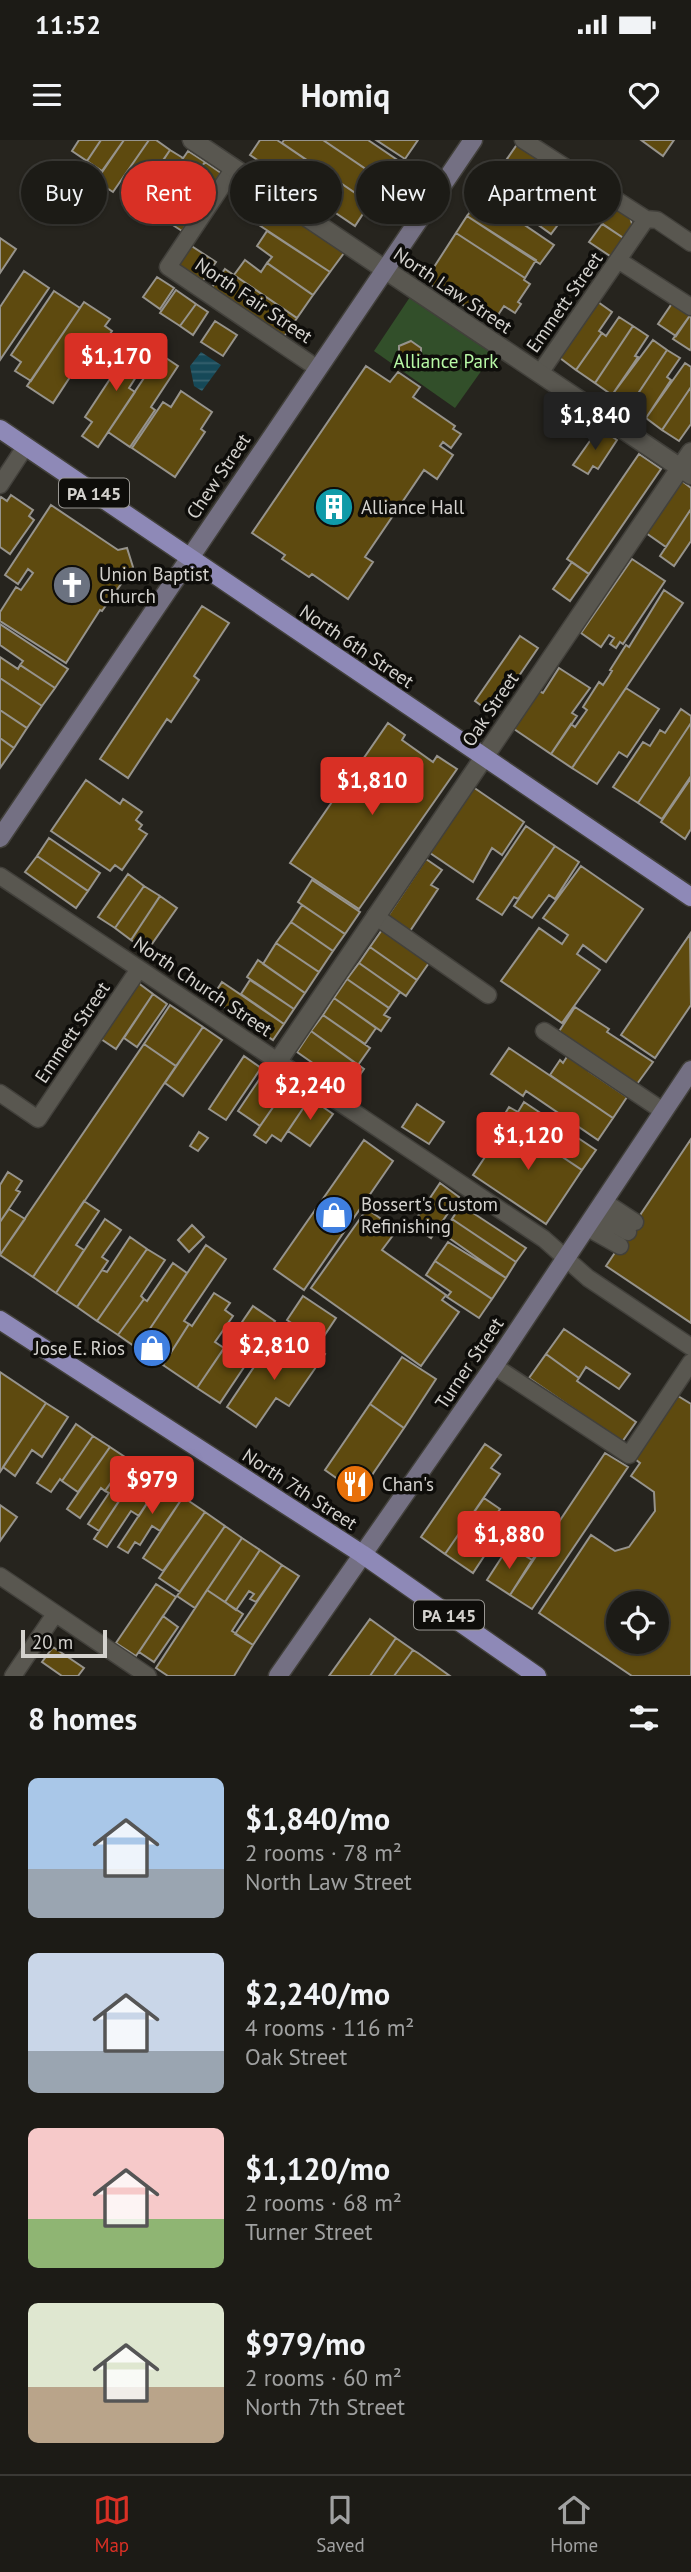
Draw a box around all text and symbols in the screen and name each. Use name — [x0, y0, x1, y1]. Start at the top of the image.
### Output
text: 11:52 — [35, 8, 101, 41]
text: Homiq — [301, 74, 390, 116]
icon: menu — [28, 76, 66, 114]
icon: heart — [625, 76, 663, 114]
chip: Buy — [21, 161, 107, 224]
chip: Rent — [121, 161, 216, 224]
chip: Filters — [230, 161, 342, 224]
chip: New — [356, 161, 450, 224]
chip: Apartment — [464, 161, 621, 224]
street label: North Law Street — [389, 241, 517, 339]
street label: Emmett Street — [521, 247, 608, 357]
street label: North Fair Street — [191, 252, 318, 348]
pin: $1,170 — [59, 334, 173, 393]
text: $1,170 — [80, 341, 152, 370]
park label: Alliance Park — [394, 349, 498, 373]
pin: $1,840 — [538, 392, 652, 452]
text: $1,840 — [559, 400, 631, 429]
street label: Chew Street — [181, 428, 256, 523]
road number: PA 145 — [59, 478, 129, 508]
building icon: Alliance Hall — [313, 486, 355, 528]
place label: Alliance Hall — [361, 495, 465, 519]
place label: Union Baptist Church — [99, 562, 210, 608]
church icon: Union Baptist Church — [51, 564, 93, 606]
street label: North 6th Street — [295, 599, 419, 693]
street label: Oak Street — [456, 667, 524, 751]
pin: $1,810 — [315, 758, 429, 817]
text: $1,810 — [336, 765, 408, 794]
street label: North Church Street — [129, 931, 277, 1042]
street label: Emmett Street — [29, 976, 115, 1087]
pin: $2,240 — [253, 1062, 367, 1122]
text: $2,240 — [274, 1070, 346, 1099]
pin: $1,120 — [471, 1112, 585, 1172]
text: $1,120 — [492, 1120, 564, 1149]
place label: Bossert's Custom Refinishing — [361, 1192, 498, 1238]
shop icon: Bossert's Custom Refinishing — [313, 1194, 355, 1236]
street label: Turner Street — [430, 1312, 509, 1413]
pin: $2,810 — [217, 1322, 331, 1382]
shop icon: Jose E. Rios — [131, 1327, 173, 1369]
text: $2,810 — [238, 1330, 310, 1359]
place label: Jose E. Rios — [33, 1336, 125, 1360]
street label: North 7th Street — [238, 1443, 362, 1535]
pin: $979 — [111, 1456, 193, 1516]
restaurant icon: Chan's — [334, 1463, 376, 1505]
text: $979 — [126, 1464, 178, 1493]
place label: Chan's — [382, 1472, 434, 1496]
pin: $1,880 — [452, 1512, 566, 1571]
text: $1,880 — [473, 1519, 545, 1548]
map controls — [606, 1591, 669, 1654]
button: locate — [606, 1591, 669, 1654]
road number: PA 145 — [414, 1600, 484, 1630]
scale bar — [21, 1627, 107, 1659]
text: 20 m — [32, 1630, 73, 1654]
text: 8 homes — [28, 1699, 137, 1738]
icon: filters — [625, 1699, 663, 1737]
text: $1,840/mo — [245, 1799, 390, 1838]
icon: home — [84, 1806, 168, 1890]
text: 2 rooms · 78 m² — [245, 1838, 402, 1867]
text: North Law Street — [245, 1867, 412, 1896]
text: $2,240/mo — [245, 1974, 390, 2013]
icon: home — [84, 1981, 168, 2065]
text: 4 rooms · 116 m² — [245, 2013, 414, 2042]
text: Oak Street — [245, 2042, 347, 2071]
text: $1,120/mo — [245, 2149, 390, 2188]
icon: home — [84, 2156, 168, 2240]
text: 2 rooms · 68 m² — [245, 2188, 402, 2217]
text: Turner Street — [245, 2217, 373, 2246]
text: $979/mo — [245, 2324, 366, 2363]
icon: home — [84, 2331, 168, 2415]
text: 2 rooms · 60 m² — [245, 2363, 402, 2392]
text: North 7th Street — [245, 2392, 405, 2421]
tab: Map — [93, 2491, 131, 2557]
tab: Saved — [316, 2491, 365, 2557]
tab: Home — [550, 2491, 598, 2557]

